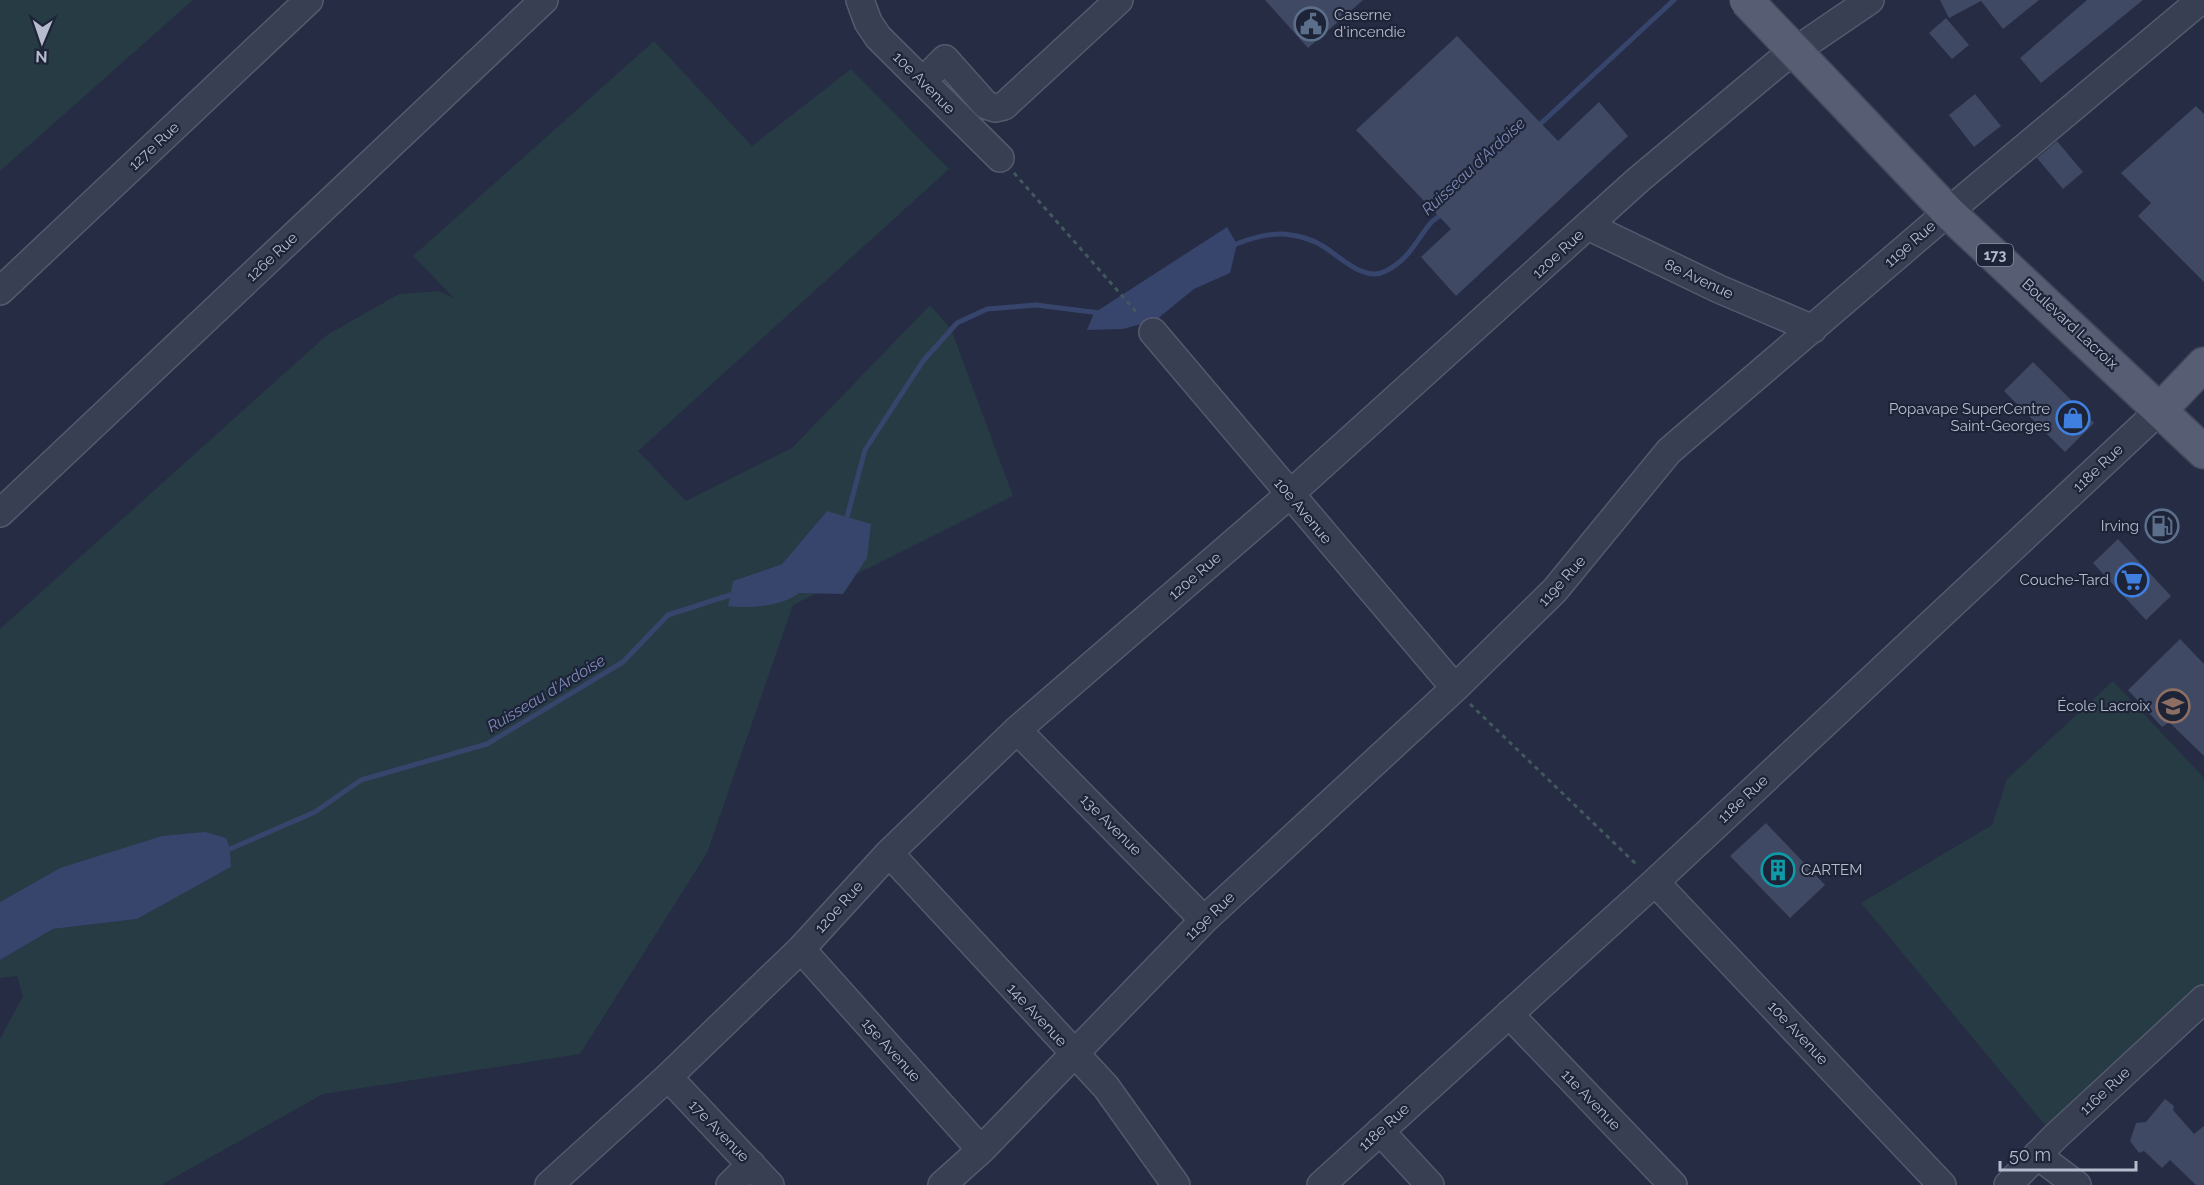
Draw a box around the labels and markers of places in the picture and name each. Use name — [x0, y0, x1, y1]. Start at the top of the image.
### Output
public building icon: Caserne d'incendie — [1293, 6, 1329, 42]
place label: Caserne d'incendie — [1334, 6, 1406, 41]
place label: Popavape SuperCentre Saint-Georges — [1889, 400, 2050, 435]
shop icon: Popavape SuperCentre Saint-Georges — [2055, 400, 2091, 436]
fuel station icon: Irving — [2144, 508, 2180, 544]
place label: Irving — [2101, 517, 2139, 535]
supermarket icon: Couche-Tard — [2114, 562, 2150, 598]
place label: Couche-Tard — [2020, 571, 2109, 589]
school or university icon: École Lacroix — [2155, 688, 2191, 724]
place label: École Lacroix — [2057, 697, 2150, 715]
building icon: CARTEM — [1760, 852, 1796, 888]
place label: CARTEM — [1801, 861, 1862, 879]

